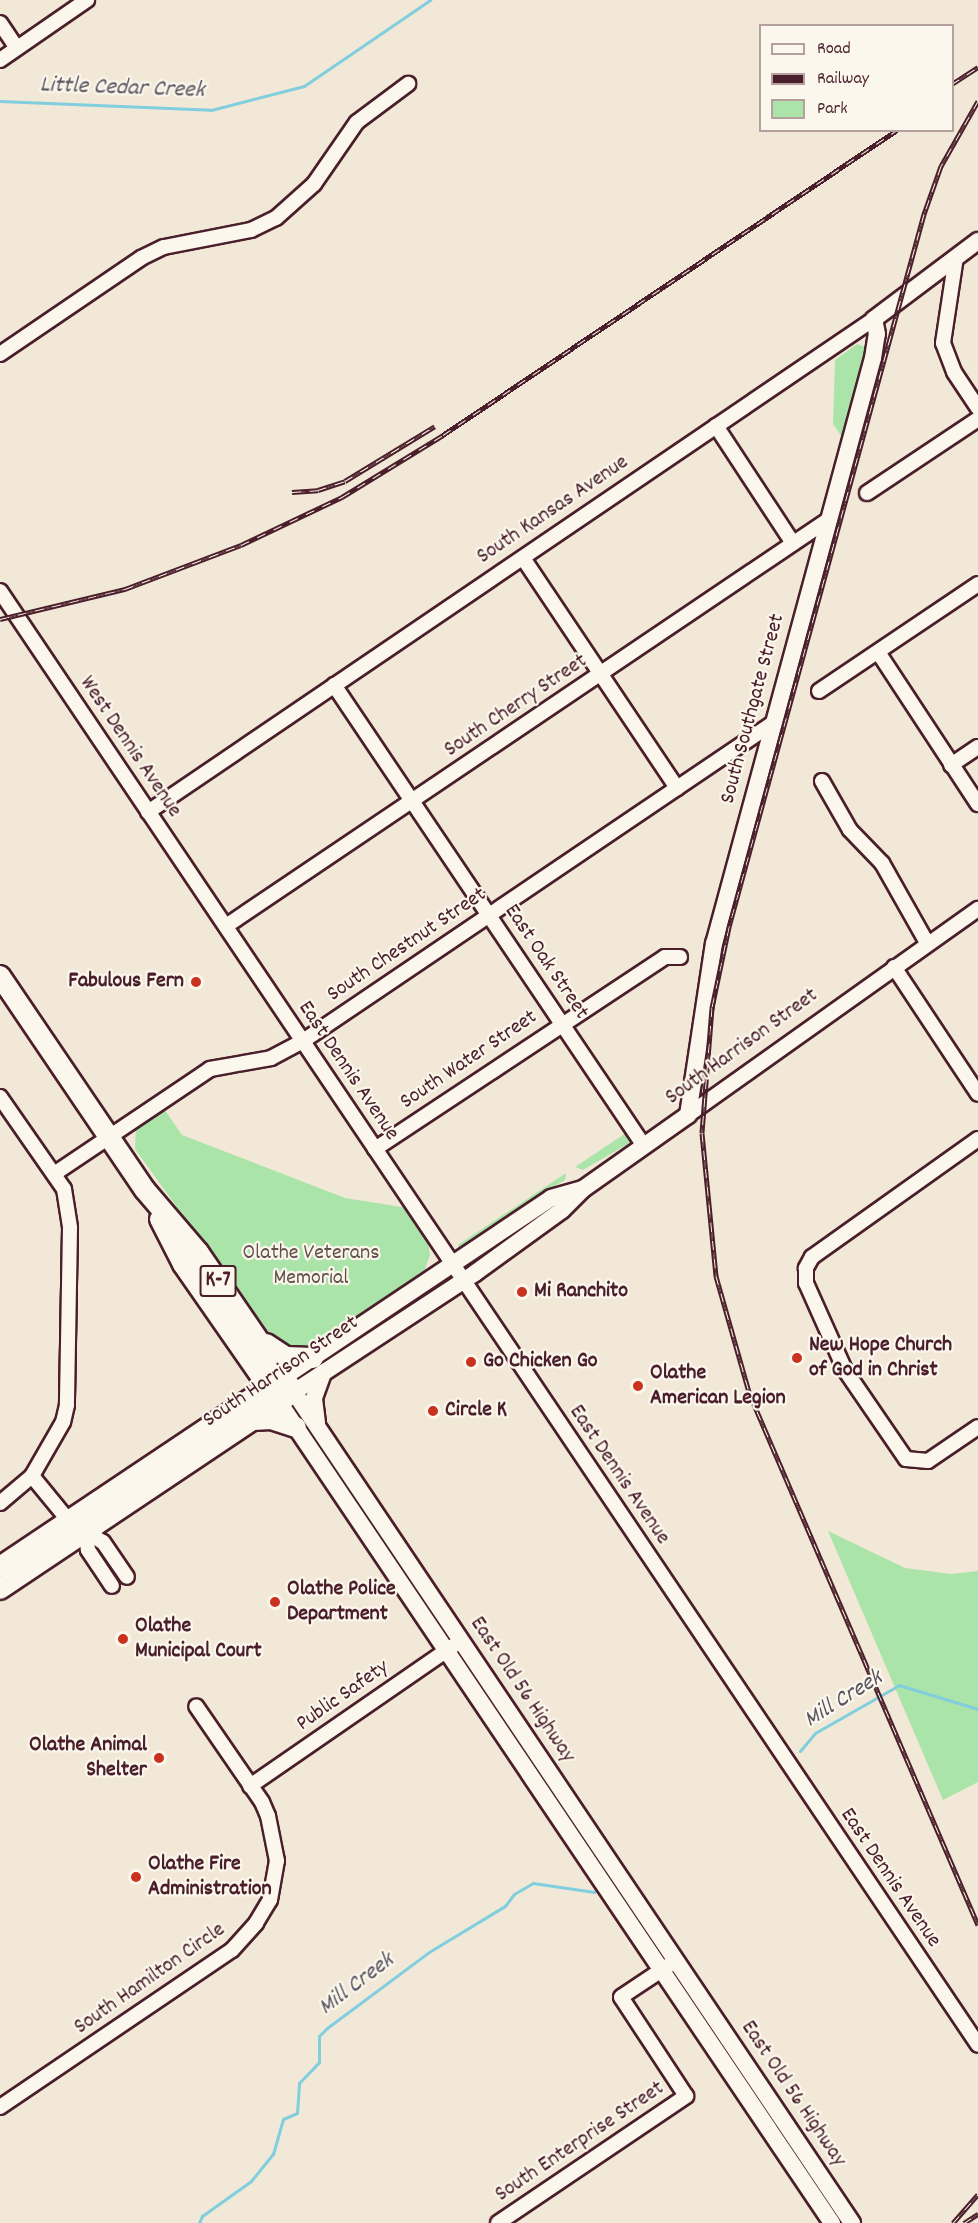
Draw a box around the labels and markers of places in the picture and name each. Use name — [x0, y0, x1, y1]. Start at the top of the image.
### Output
place label: Fabulous Fern — [68, 969, 184, 995]
marker: Fabulous Fern — [189, 975, 203, 989]
place label: Mi Ranchito — [534, 1279, 628, 1305]
marker: Mi Ranchito — [515, 1285, 529, 1299]
place label: New Hope Church of God in Christ — [809, 1332, 952, 1384]
place label: Go Chicken Go — [483, 1349, 598, 1375]
marker: New Hope Church of God in Christ — [790, 1351, 804, 1365]
marker: Go Chicken Go — [464, 1355, 478, 1369]
place label: Olathe American Legion — [650, 1360, 786, 1412]
marker: Olathe American Legion — [631, 1379, 645, 1393]
place label: Circle K — [445, 1398, 507, 1424]
marker: Circle K — [426, 1404, 440, 1418]
place label: Olathe Police Department — [287, 1576, 396, 1628]
marker: Olathe Police Department — [268, 1595, 282, 1609]
place label: Olathe Municipal Court — [135, 1613, 262, 1664]
marker: Olathe Municipal Court — [116, 1632, 130, 1646]
place label: Olathe Animal Shelter — [29, 1732, 147, 1784]
marker: Olathe Animal Shelter — [152, 1751, 166, 1765]
place label: Olathe Fire Administration — [148, 1851, 272, 1903]
marker: Olathe Fire Administration — [129, 1870, 143, 1884]

